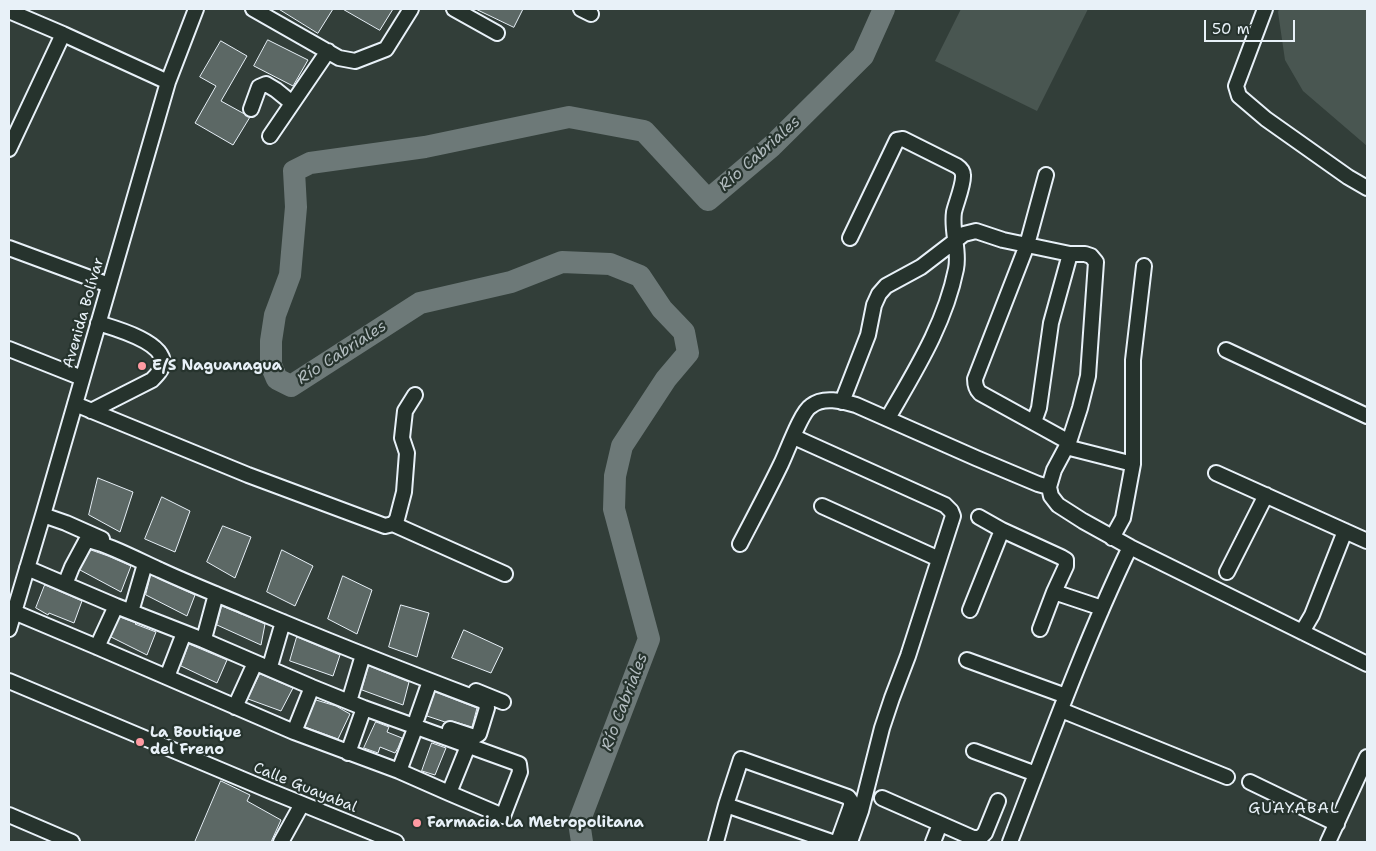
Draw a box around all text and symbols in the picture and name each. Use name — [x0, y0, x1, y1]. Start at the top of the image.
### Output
scale bar — [1206, 10, 1297, 42]
text: 50 m — [1212, 19, 1250, 39]
water label: Río Cabriales — [715, 112, 805, 196]
street label: Avenida Bolívar — [60, 256, 108, 370]
water label: Río Cabriales — [294, 317, 390, 389]
place label: E/S Naguanagua — [152, 357, 282, 375]
marker: E/S Naguanagua — [136, 360, 148, 372]
water label: Río Cabriales — [598, 651, 652, 753]
place label: La Boutique del Freno — [150, 724, 241, 759]
marker: La Boutique del Freno — [134, 736, 146, 748]
street label: Calle Guayabal — [251, 759, 359, 817]
district label: GUAYABAL — [1247, 799, 1341, 819]
place label: Farmacia La Metropolitana — [427, 814, 644, 832]
marker: Farmacia La Metropolitana — [411, 817, 423, 829]

